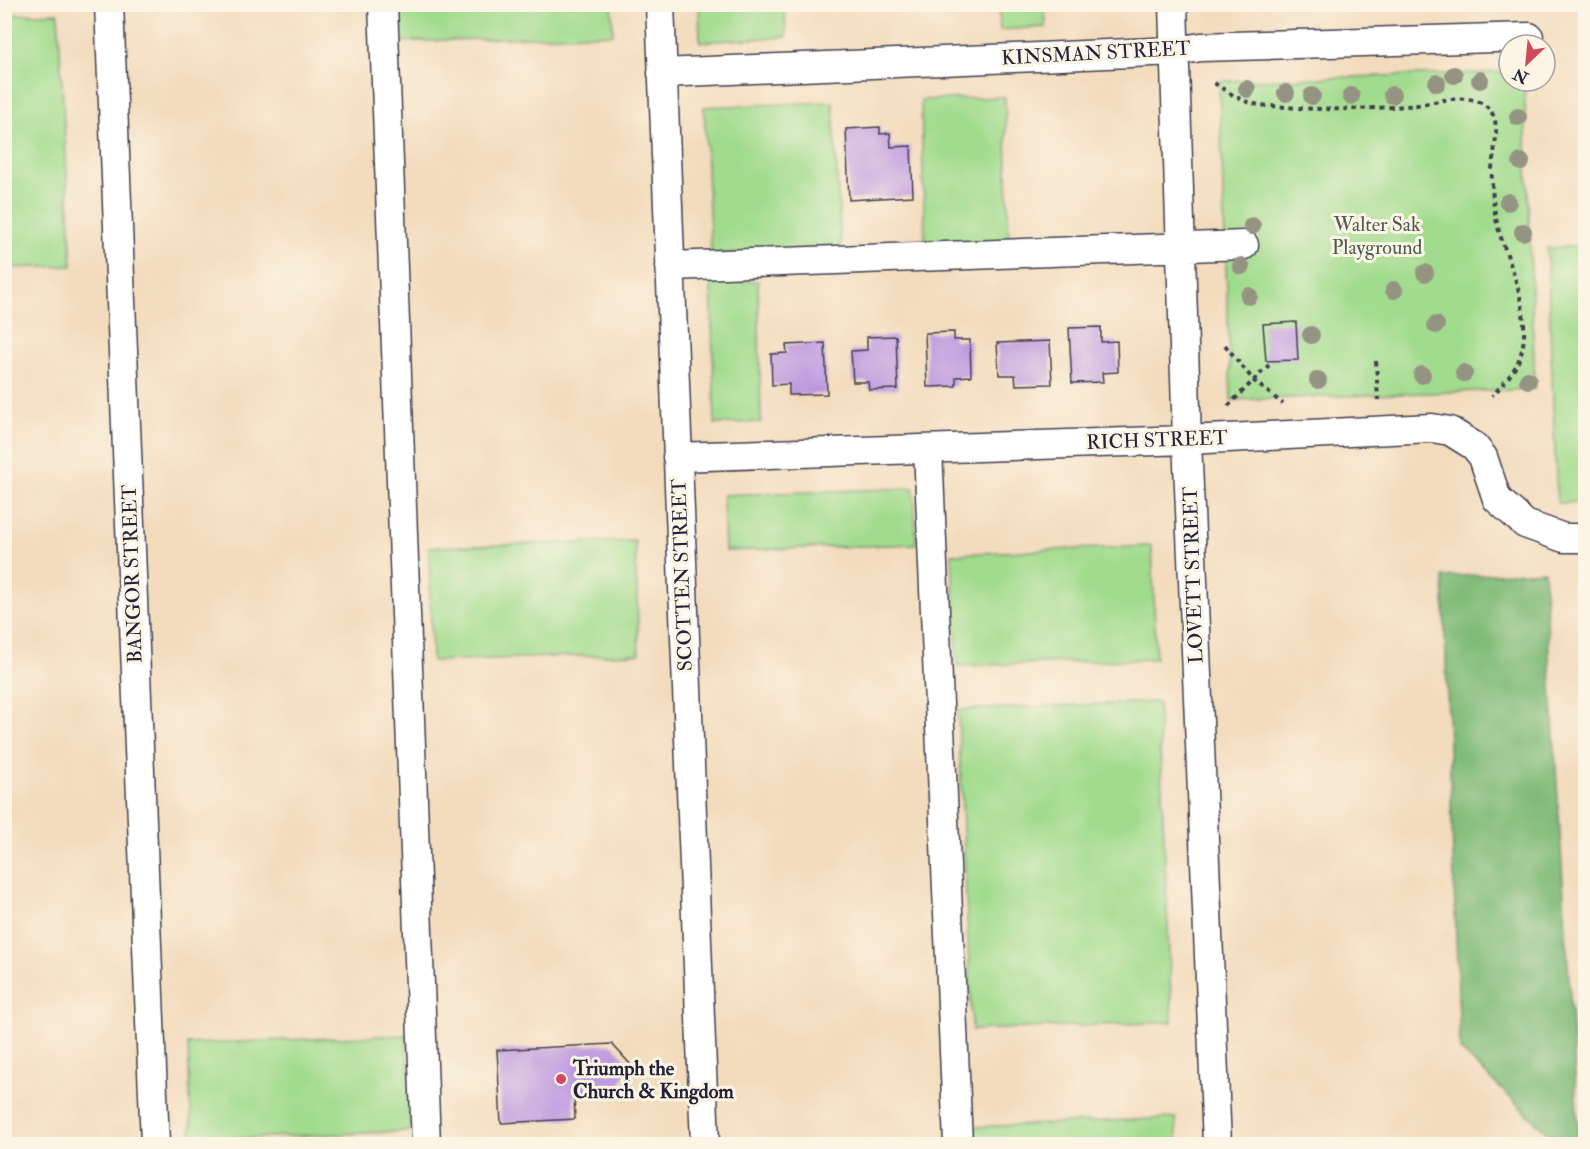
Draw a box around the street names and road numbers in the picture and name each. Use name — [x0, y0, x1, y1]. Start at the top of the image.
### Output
street label: KINSMAN STREET — [1001, 36, 1191, 70]
street label: RICH STREET — [1086, 425, 1228, 455]
street label: SCOTTEN STREET — [666, 478, 698, 672]
street label: BANGOR STREET — [116, 484, 148, 664]
street label: LOVETT STREET — [1177, 486, 1209, 664]

